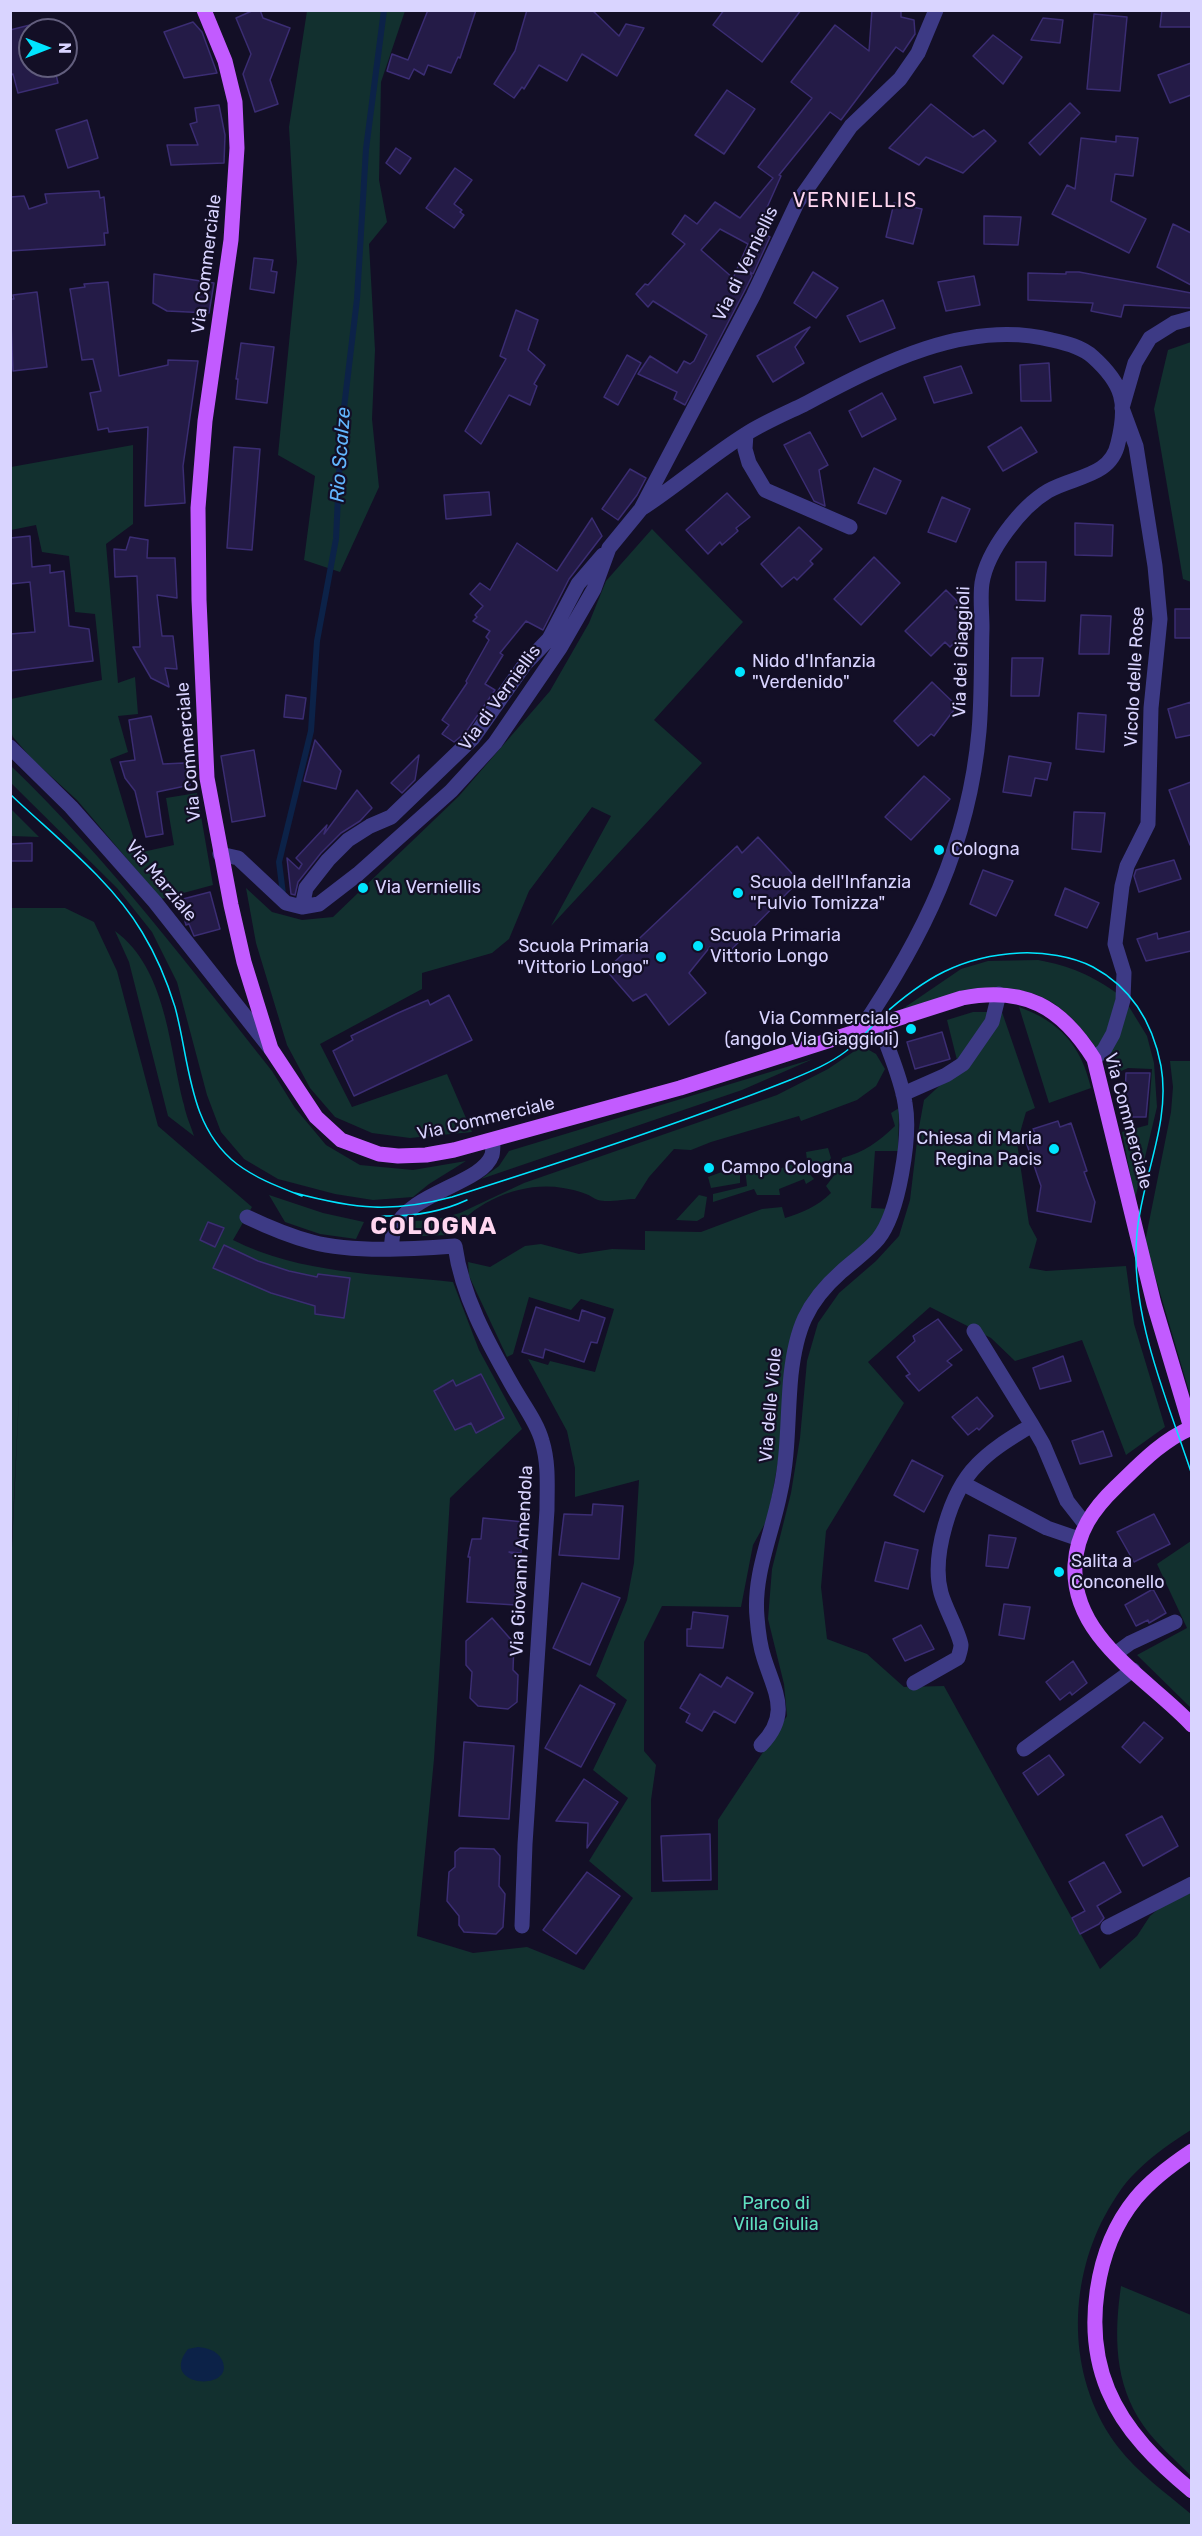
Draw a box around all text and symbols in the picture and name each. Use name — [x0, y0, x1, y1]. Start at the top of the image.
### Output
north arrow — [18, 18, 78, 78]
text: N — [55, 42, 74, 54]
district label: VERNIELLIS — [792, 189, 918, 213]
street label: Via Commerciale — [188, 193, 226, 335]
street label: Via di Verniellis — [709, 203, 783, 325]
water label: Rio Scalze — [326, 406, 356, 504]
street label: Via dei Giaggioli — [949, 586, 975, 718]
street label: Vicolo delle Rose — [1121, 606, 1149, 748]
street label: Via di Verniellis — [454, 641, 546, 755]
place label: Nido d'Infanzia "Verdenido" — [752, 651, 876, 694]
marker: Nido d'Infanzia "Verdenido" — [733, 665, 747, 679]
street label: Via Commerciale — [172, 681, 206, 823]
street label: Via Marziale — [121, 836, 201, 926]
place label: Cologna — [951, 839, 1020, 861]
marker: Cologna — [932, 843, 946, 857]
place label: Scuola dell'Infanzia "Fulvio Tomizza" — [750, 872, 911, 914]
place label: Via Verniellis — [375, 877, 481, 899]
marker: Via Verniellis — [356, 881, 370, 895]
marker: Scuola dell'Infanzia "Fulvio Tomizza" — [731, 886, 745, 900]
place label: Scuola Primaria Vittorio Longo — [710, 925, 841, 968]
place label: Scuola Primaria "Vittorio Longo" — [517, 936, 649, 978]
marker: Scuola Primaria Vittorio Longo — [691, 939, 705, 953]
marker: Scuola Primaria "Vittorio Longo" — [654, 950, 668, 964]
place label: Via Commerciale (angolo Via Giaggioli) — [725, 1008, 899, 1050]
marker: Via Commerciale (angolo Via Giaggioli) — [904, 1022, 918, 1036]
street label: Via Commerciale — [1099, 1051, 1157, 1191]
street label: Via Commerciale — [415, 1093, 557, 1145]
place label: Chiesa di Maria Regina Pacis — [916, 1128, 1042, 1170]
marker: Chiesa di Maria Regina Pacis — [1047, 1142, 1061, 1156]
place label: Campo Cologna — [721, 1157, 853, 1179]
marker: Campo Cologna — [702, 1161, 716, 1175]
district label: COLOGNA — [370, 1213, 498, 1241]
street label: Via delle Viole — [755, 1347, 787, 1463]
street label: Via Giovanni Amendola — [506, 1465, 538, 1657]
place label: Salita a Conconello — [1071, 1551, 1165, 1594]
marker: Salita a Conconello — [1052, 1565, 1066, 1579]
park label: Parco di Villa Giulia — [733, 2193, 819, 2236]

